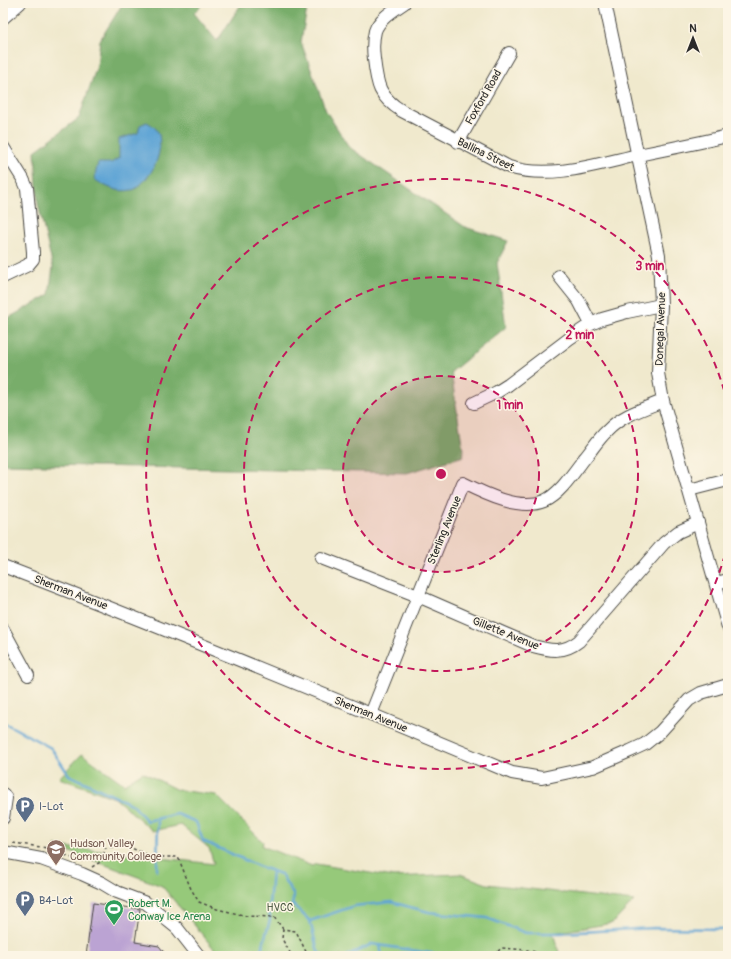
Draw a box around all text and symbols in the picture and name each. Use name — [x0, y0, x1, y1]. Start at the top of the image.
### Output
north arrow — [673, 18, 713, 58]
text: N — [689, 22, 697, 35]
street label: Foxford Road — [462, 67, 504, 127]
street label: Ballina Street — [455, 135, 517, 174]
text: 3 min — [636, 259, 665, 274]
street label: Donegal Avenue — [653, 291, 668, 366]
text: 2 min — [566, 328, 595, 343]
text: 1 min — [497, 398, 524, 413]
centre of rings — [434, 467, 448, 481]
street label: Sterling Avenue — [425, 494, 464, 566]
street label: Sherman Avenue — [32, 572, 110, 613]
street label: Gillette Avenue — [471, 614, 541, 653]
street label: Sherman Avenue — [332, 694, 410, 735]
parking icon: I-Lot — [14, 795, 36, 823]
place label: I-Lot — [39, 800, 64, 813]
place label: Hudson Valley Community College — [70, 837, 162, 863]
school or university icon: Hudson Valley Community College — [45, 838, 67, 866]
parking icon: B4-Lot — [14, 889, 36, 917]
place label: B4-Lot — [39, 894, 73, 907]
place label: Robert M. Conway Ice Arena — [128, 897, 210, 923]
sports icon: Robert M. Conway Ice Arena — [103, 898, 125, 926]
park label: HVCC — [266, 901, 294, 914]

